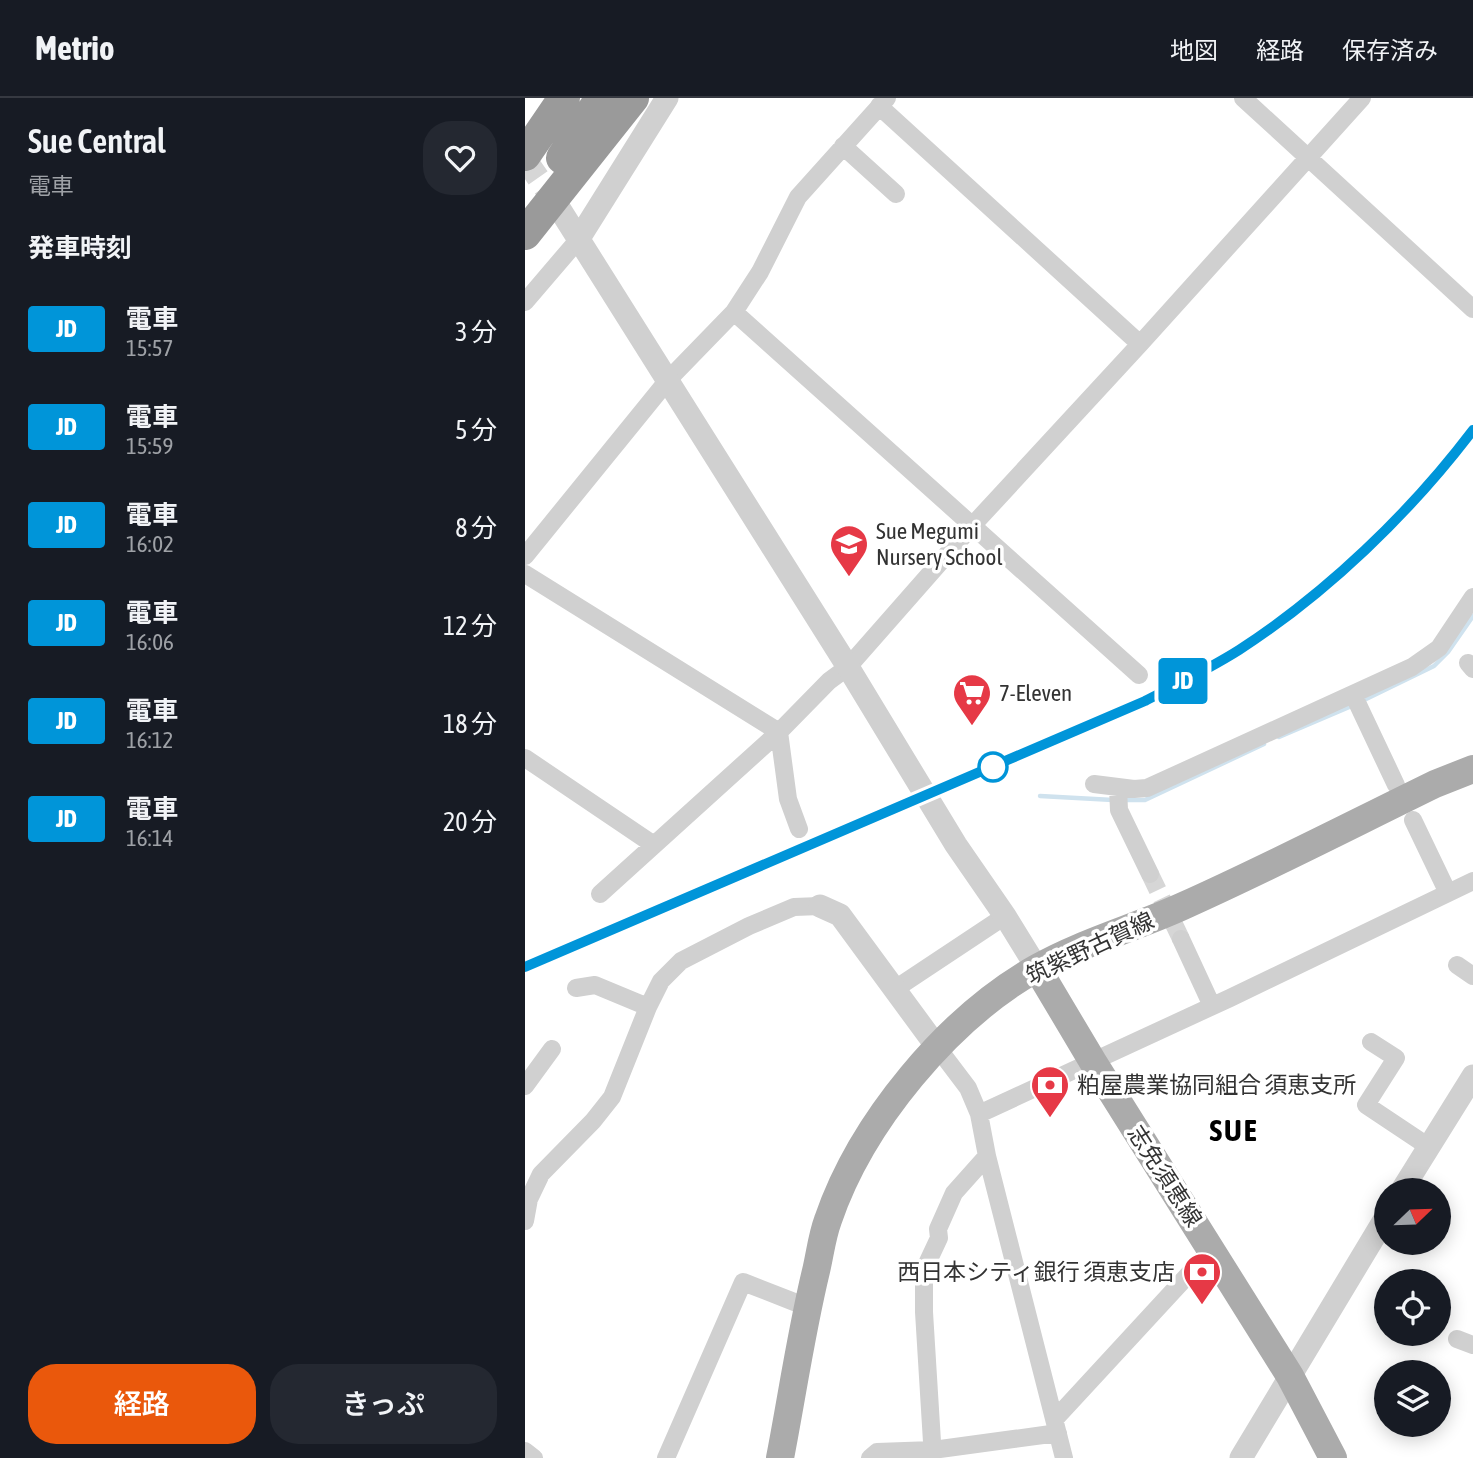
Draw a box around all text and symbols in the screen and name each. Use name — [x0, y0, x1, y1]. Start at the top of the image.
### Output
text: Metrio — [35, 29, 114, 67]
text: 地図 — [1170, 37, 1218, 64]
text: 経路 — [1256, 37, 1304, 64]
text: 保存済み — [1342, 37, 1438, 64]
button: heart — [423, 121, 497, 195]
text: Sue Central — [28, 122, 166, 160]
text: 電車 — [28, 173, 74, 199]
text: 発車時刻 — [28, 233, 132, 263]
text: 電車 — [126, 304, 178, 334]
text: JD — [56, 315, 77, 342]
text: 3 分 — [455, 317, 497, 347]
text: 15:57 — [126, 335, 173, 361]
text: 電車 — [126, 402, 178, 432]
text: JD — [56, 413, 77, 440]
text: 5 分 — [455, 415, 497, 445]
text: 15:59 — [126, 433, 173, 459]
text: 電車 — [126, 500, 178, 530]
text: JD — [56, 511, 77, 538]
text: 8 分 — [455, 513, 497, 543]
place label: Sue Megumi Nursery School — [876, 518, 1002, 570]
school or university icon: Sue Megumi Nursery School — [828, 523, 870, 578]
text: 16:02 — [126, 531, 174, 557]
text: 電車 — [126, 598, 178, 628]
text: JD — [56, 609, 77, 636]
text: 12 分 — [443, 611, 497, 641]
text: 16:06 — [126, 629, 174, 655]
line badge: JD — [1151, 658, 1215, 704]
text: JD — [1172, 667, 1194, 694]
supermarket icon: 7-Eleven — [951, 672, 993, 727]
place label: 7-Eleven — [999, 680, 1072, 706]
text: 電車 — [126, 696, 178, 726]
text: JD — [56, 707, 77, 734]
text: 18 分 — [443, 709, 497, 739]
text: 16:12 — [126, 727, 173, 753]
unlabelled marker — [978, 752, 1008, 782]
text: 電車 — [126, 794, 178, 824]
text: JD — [56, 805, 77, 832]
text: 20 分 — [443, 807, 497, 837]
text: 16:14 — [126, 825, 173, 851]
street label: 筑紫野古賀線 — [1022, 907, 1158, 989]
bank icon: 粕屋農業協同組合 須恵支所 — [1029, 1064, 1071, 1119]
place label: 粕屋農業協同組合 須恵支所 — [1077, 1072, 1356, 1098]
district label: SUE — [1209, 1113, 1259, 1147]
street label: 志免須恵線 — [1123, 1121, 1207, 1231]
north arrow — [1374, 1178, 1451, 1255]
map controls — [1374, 1178, 1451, 1437]
bank icon: 西日本シティ銀行 須恵支店 — [1181, 1251, 1223, 1306]
place label: 西日本シティ銀行 須恵支店 — [897, 1259, 1175, 1285]
button: locate — [1374, 1269, 1451, 1346]
button: layers — [1374, 1360, 1451, 1437]
button: 経路 — [28, 1364, 256, 1444]
button: きっぷ — [270, 1364, 497, 1444]

